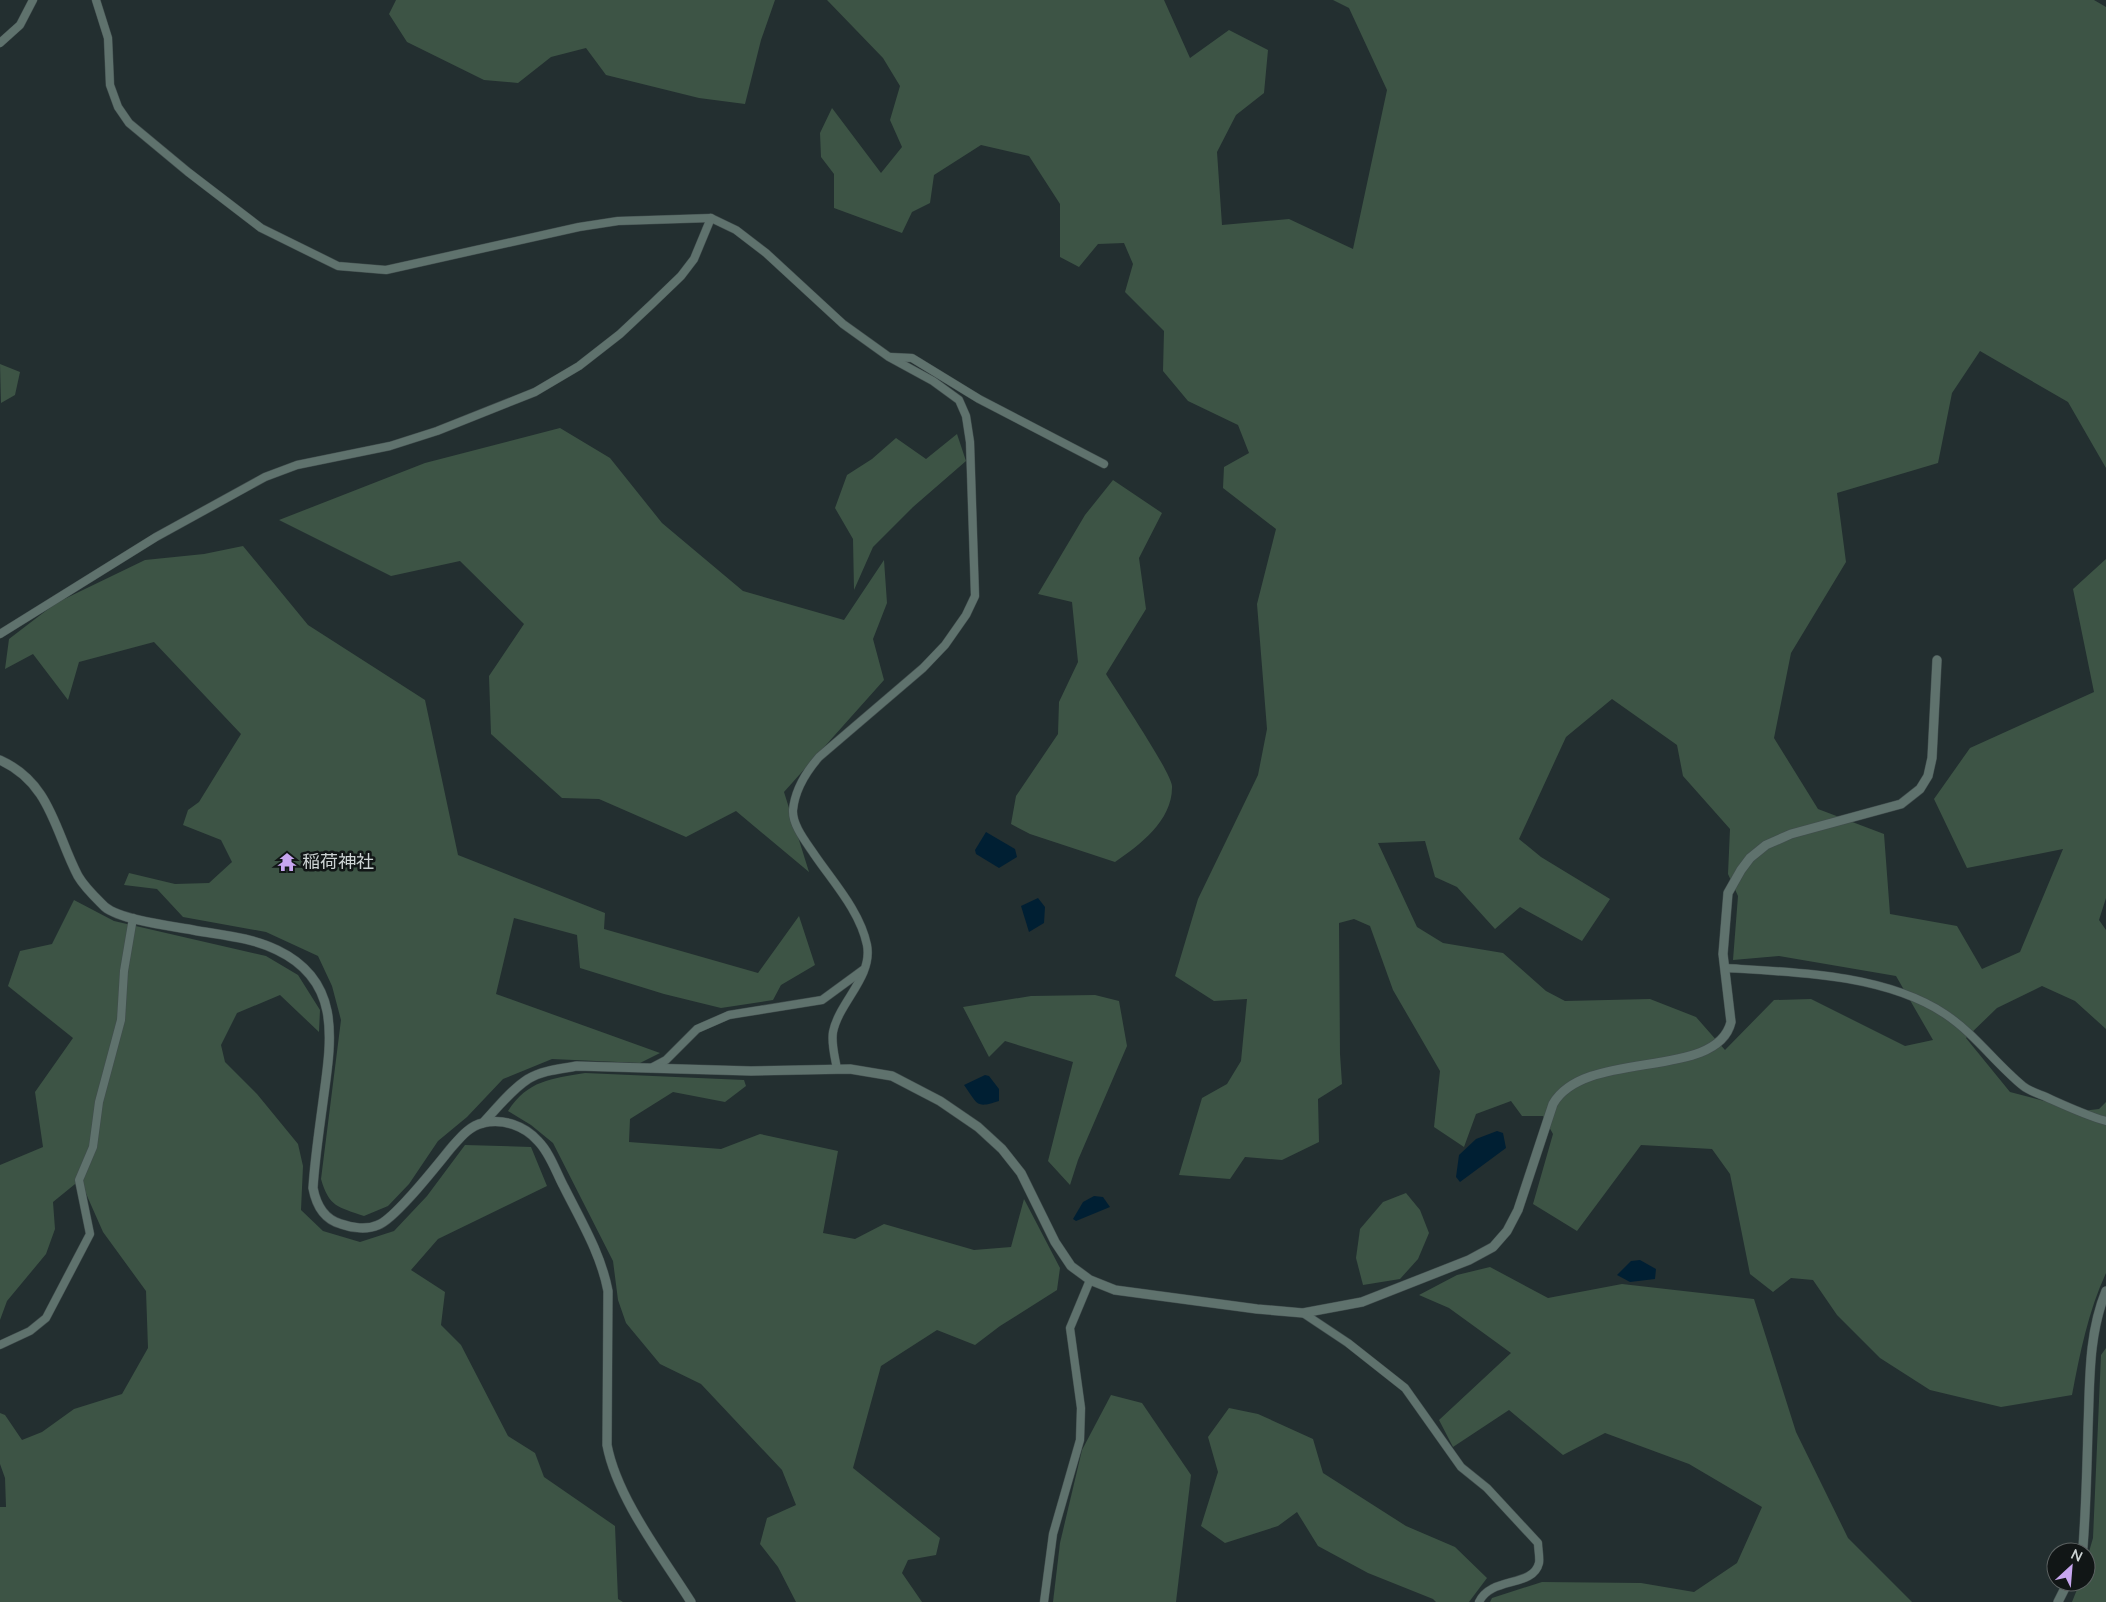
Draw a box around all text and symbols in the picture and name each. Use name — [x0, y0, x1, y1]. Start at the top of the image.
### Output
place label: 稲荷神社 — [302, 850, 374, 872]
temple icon: 稲荷神社 — [276, 851, 298, 873]
north arrow — [2046, 1542, 2096, 1592]
text: N — [2068, 1545, 2085, 1565]

